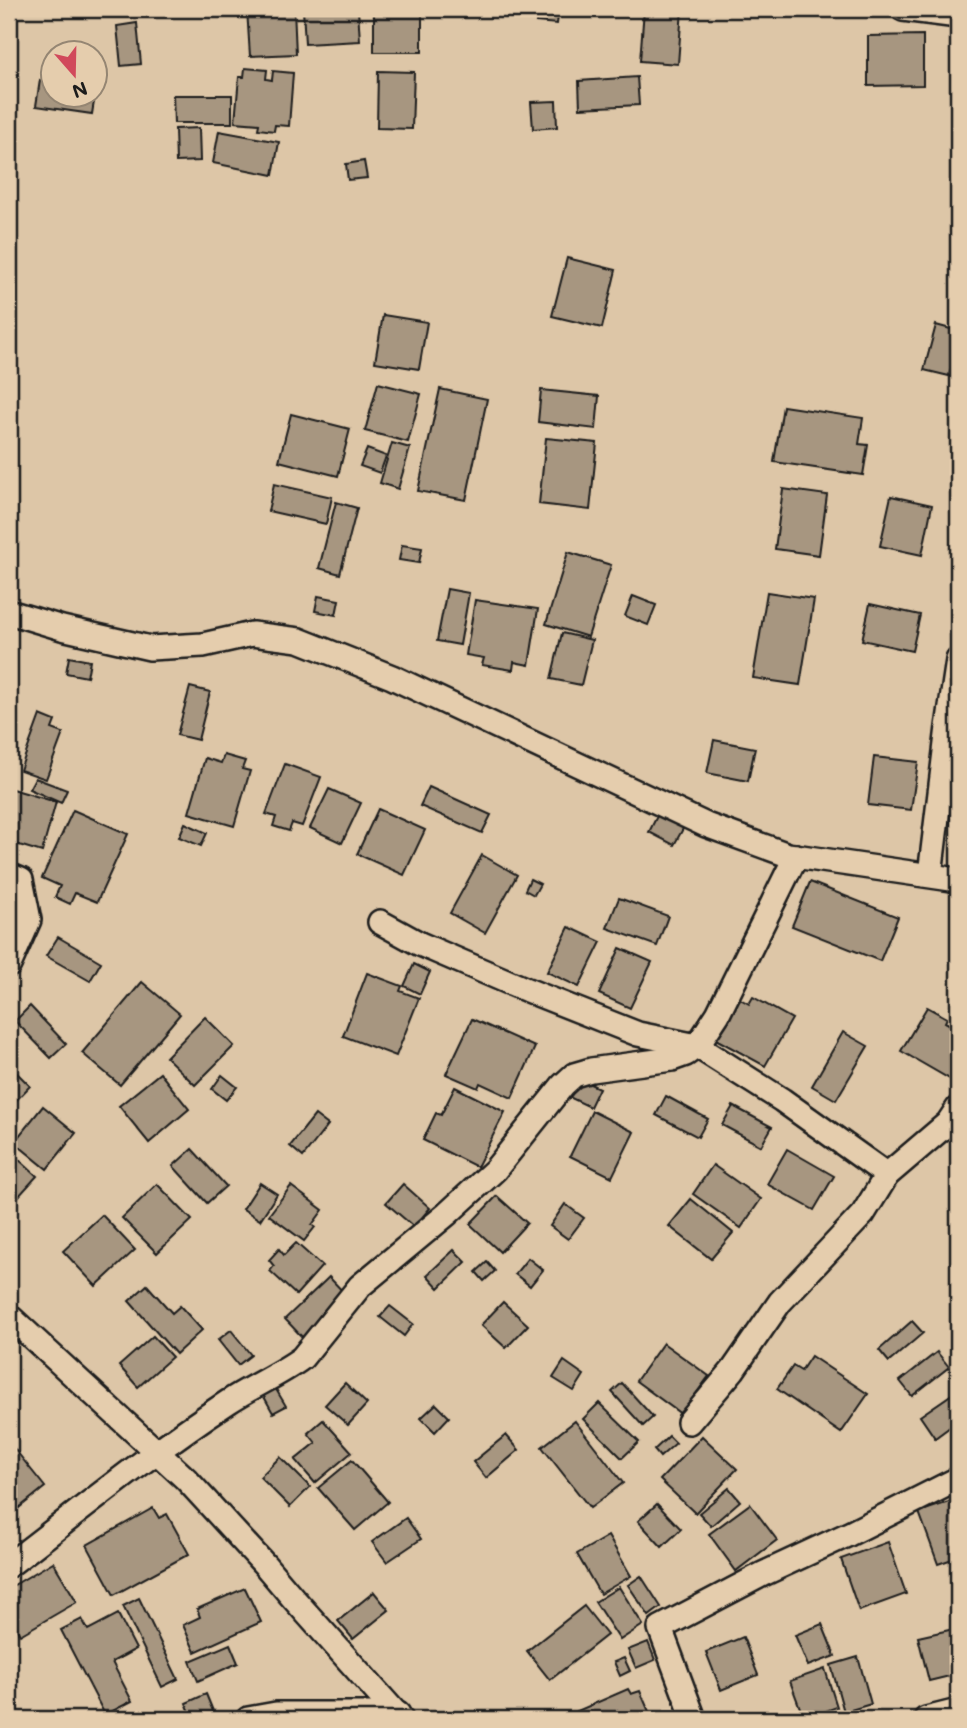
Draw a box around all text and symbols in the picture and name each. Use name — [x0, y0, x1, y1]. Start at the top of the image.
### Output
north arrow — [38, 38, 108, 108]
text: N — [69, 76, 91, 105]

